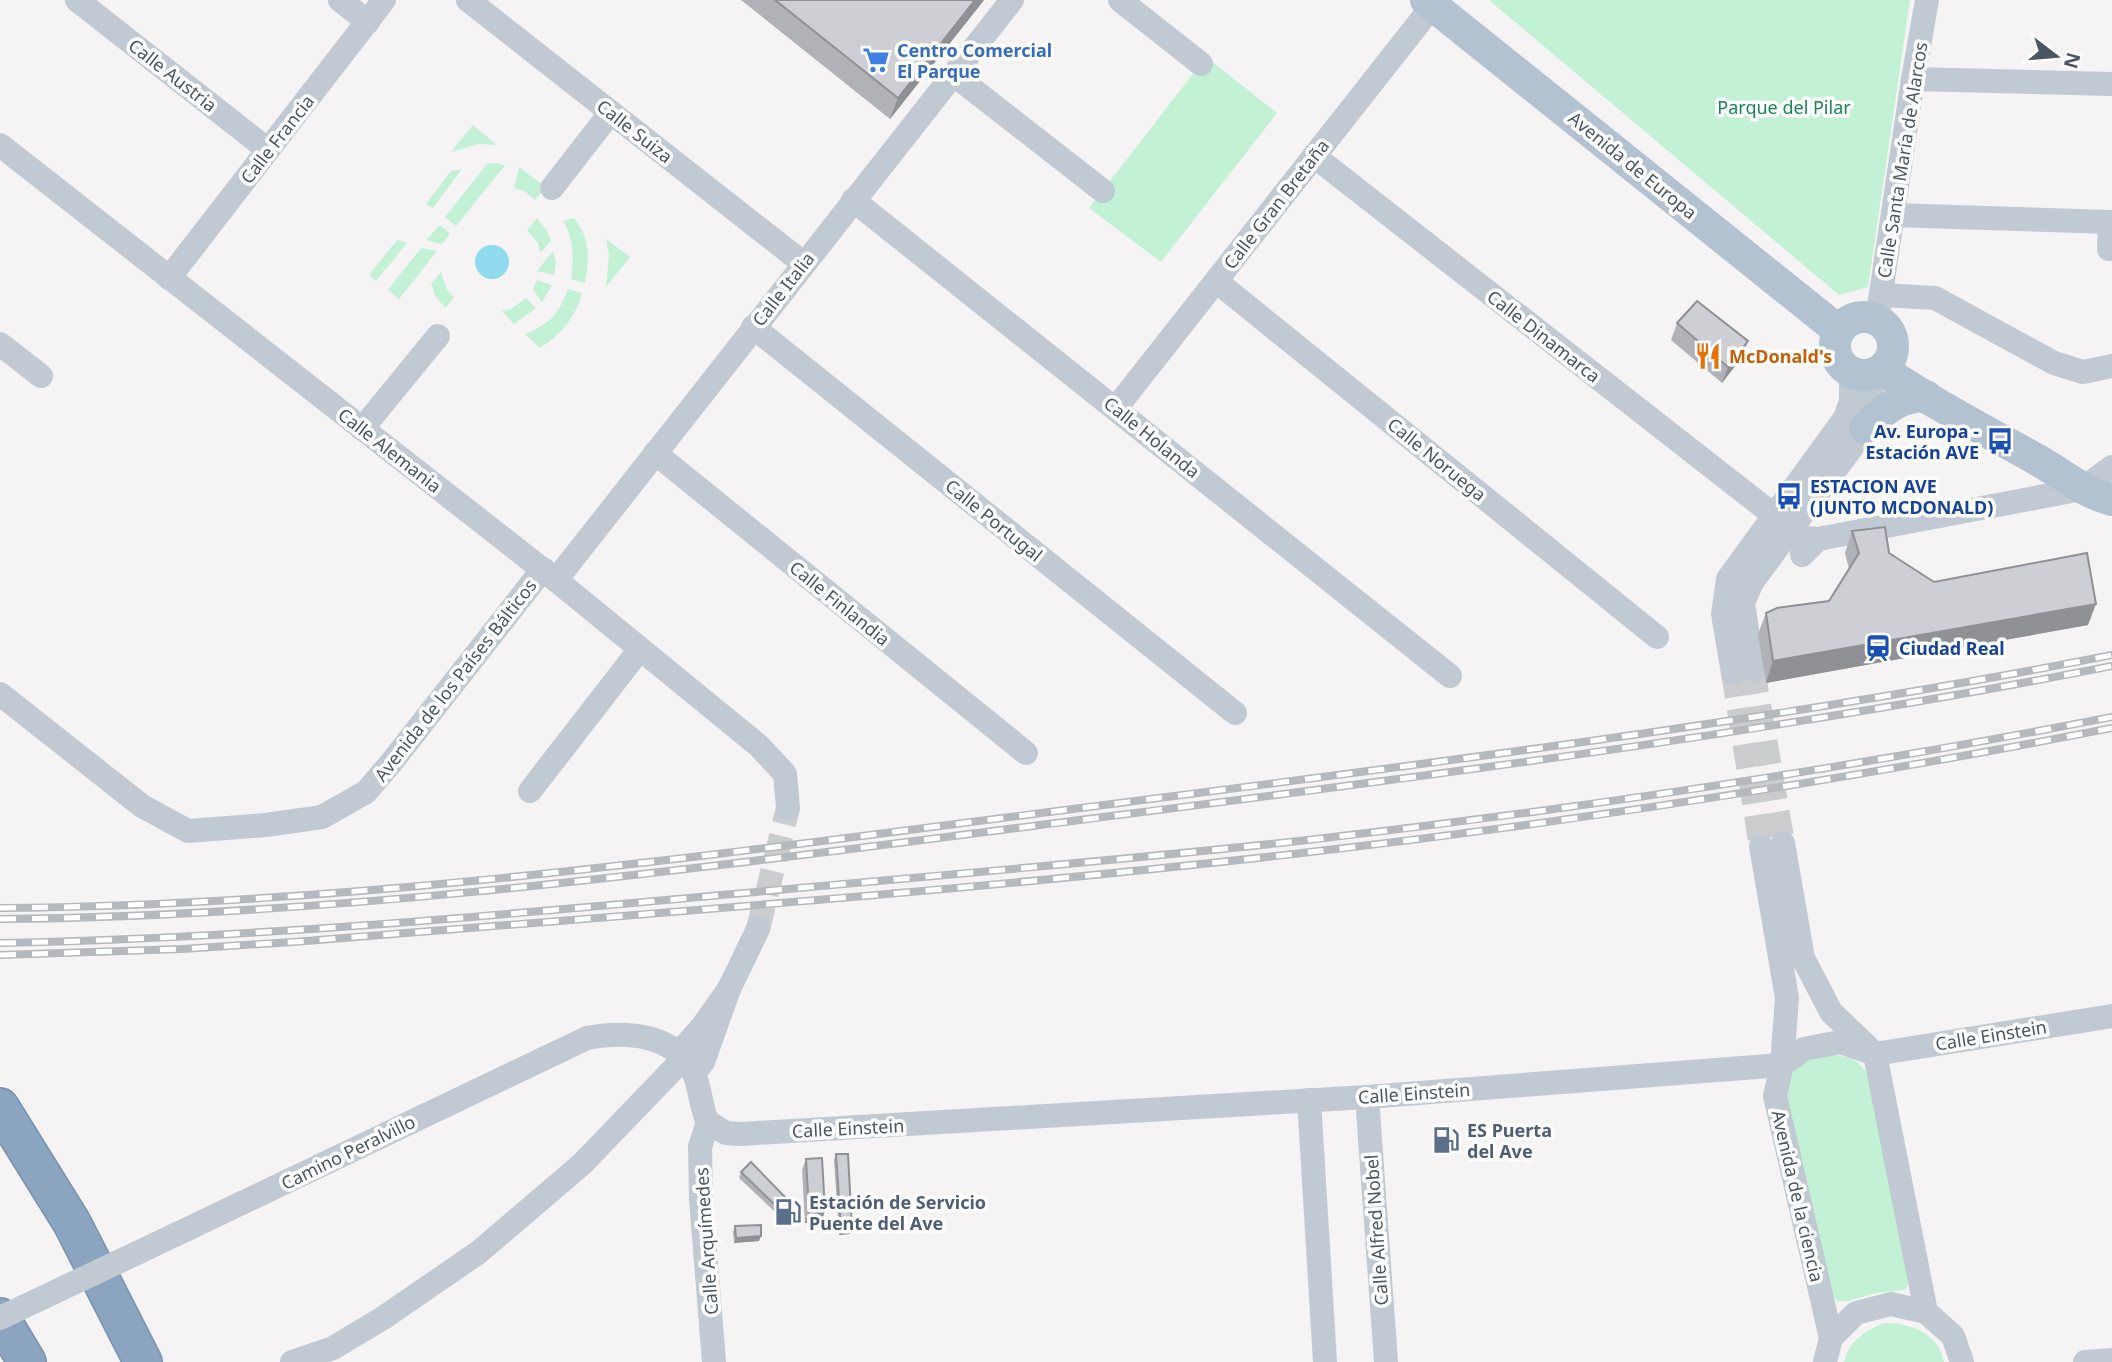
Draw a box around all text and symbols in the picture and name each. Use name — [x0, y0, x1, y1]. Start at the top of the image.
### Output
north arrow — [2021, 21, 2091, 91]
street label: Calle Austria — [124, 33, 222, 117]
place label: Centro Comercial El Parque — [897, 38, 1052, 83]
street label: Calle Santa María de Alarcos — [1871, 40, 1933, 280]
supermarket icon: Centro Comercial El Parque — [861, 45, 891, 75]
text: N — [2058, 50, 2087, 72]
street label: Calle Francia — [235, 90, 319, 188]
street label: Calle Suiza — [592, 94, 678, 168]
park label: Parque del Pilar — [1717, 95, 1851, 119]
street label: Avenida de Europa — [1564, 106, 1702, 224]
street label: Calle Gran Bretaña — [1218, 134, 1334, 274]
street label: Calle Italia — [747, 247, 819, 331]
street label: Calle Dinamarca — [1482, 284, 1606, 388]
restaurant icon: McDonald's — [1693, 341, 1723, 371]
place label: McDonald's — [1729, 344, 1832, 368]
street label: Calle Holanda — [1099, 391, 1205, 483]
street label: Calle Alemania — [333, 402, 447, 498]
street label: Calle Noruega — [1383, 412, 1491, 506]
place label: Av. Europa - Estación AVE — [1865, 419, 1979, 464]
bus stop icon: Av. Europa - Estación AVE — [1985, 426, 2015, 456]
street label: Calle Portugal — [940, 473, 1048, 567]
place label: ESTACION AVE (JUNTO MCDONALD) — [1810, 474, 1993, 519]
bus stop icon: ESTACION AVE (JUNTO MCDONALD) — [1774, 481, 1804, 511]
street label: Calle Finlandia — [785, 555, 895, 651]
street label: Avenida de los Países Bálticos — [368, 574, 542, 786]
station icon: Ciudad Real — [1863, 633, 1893, 663]
place label: Ciudad Real — [1899, 636, 2005, 660]
street label: Calle Einstein — [1934, 1014, 2048, 1056]
street label: Calle Einstein — [1357, 1077, 1471, 1109]
street label: Avenida de la ciencia — [1767, 1108, 1829, 1284]
street label: Camino Peralvillo — [277, 1109, 419, 1195]
street label: Calle Einstein — [791, 1113, 905, 1143]
place label: ES Puerta del Ave — [1467, 1118, 1552, 1163]
fuel station icon: ES Puerta del Ave — [1431, 1125, 1461, 1155]
street label: Calle Alfred Nobel — [1359, 1154, 1393, 1306]
street label: Calle Arquímedes — [689, 1166, 723, 1316]
place label: Estación de Servicio Puente del Ave — [809, 1190, 986, 1235]
fuel station icon: Estación de Servicio Puente del Ave — [773, 1197, 803, 1227]

